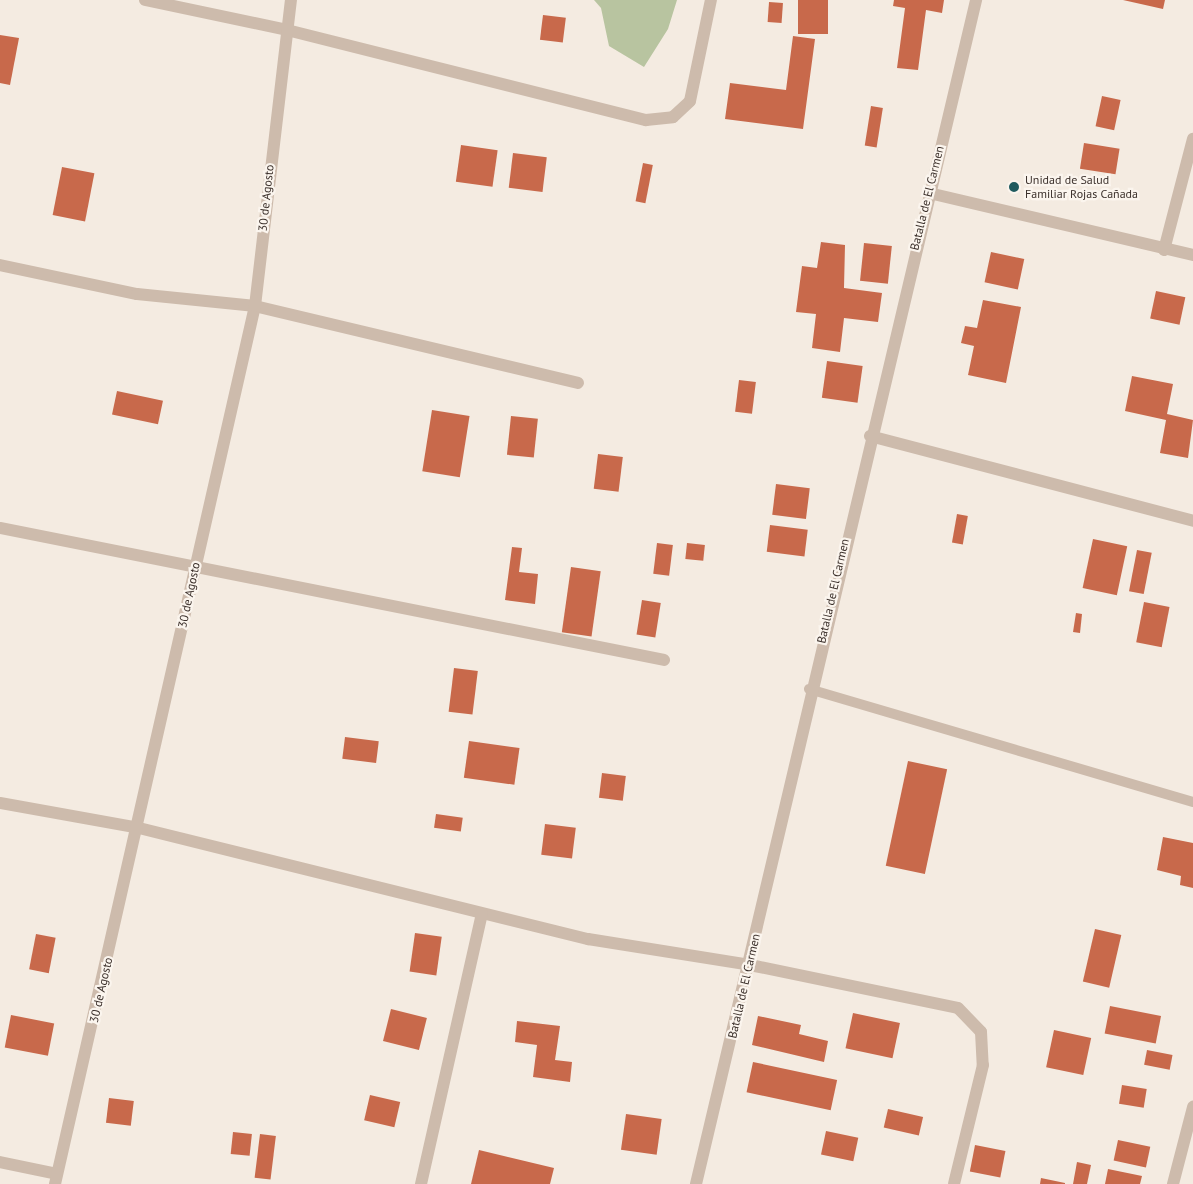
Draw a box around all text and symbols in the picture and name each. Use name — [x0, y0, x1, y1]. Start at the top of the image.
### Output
street label: Batalla de El Carmen — [907, 144, 947, 252]
street label: 30 de Agosto — [255, 164, 277, 232]
place label: Unidad de Salud Familiar Rojas Cañada — [1025, 173, 1138, 201]
marker: Unidad de Salud Familiar Rojas Cañada — [1007, 180, 1021, 194]
street label: Batalla de El Carmen — [814, 537, 852, 645]
street label: 30 de Agosto — [175, 561, 203, 629]
street label: Batalla de El Carmen — [725, 932, 763, 1040]
street label: 30 de Agosto — [86, 956, 116, 1024]

